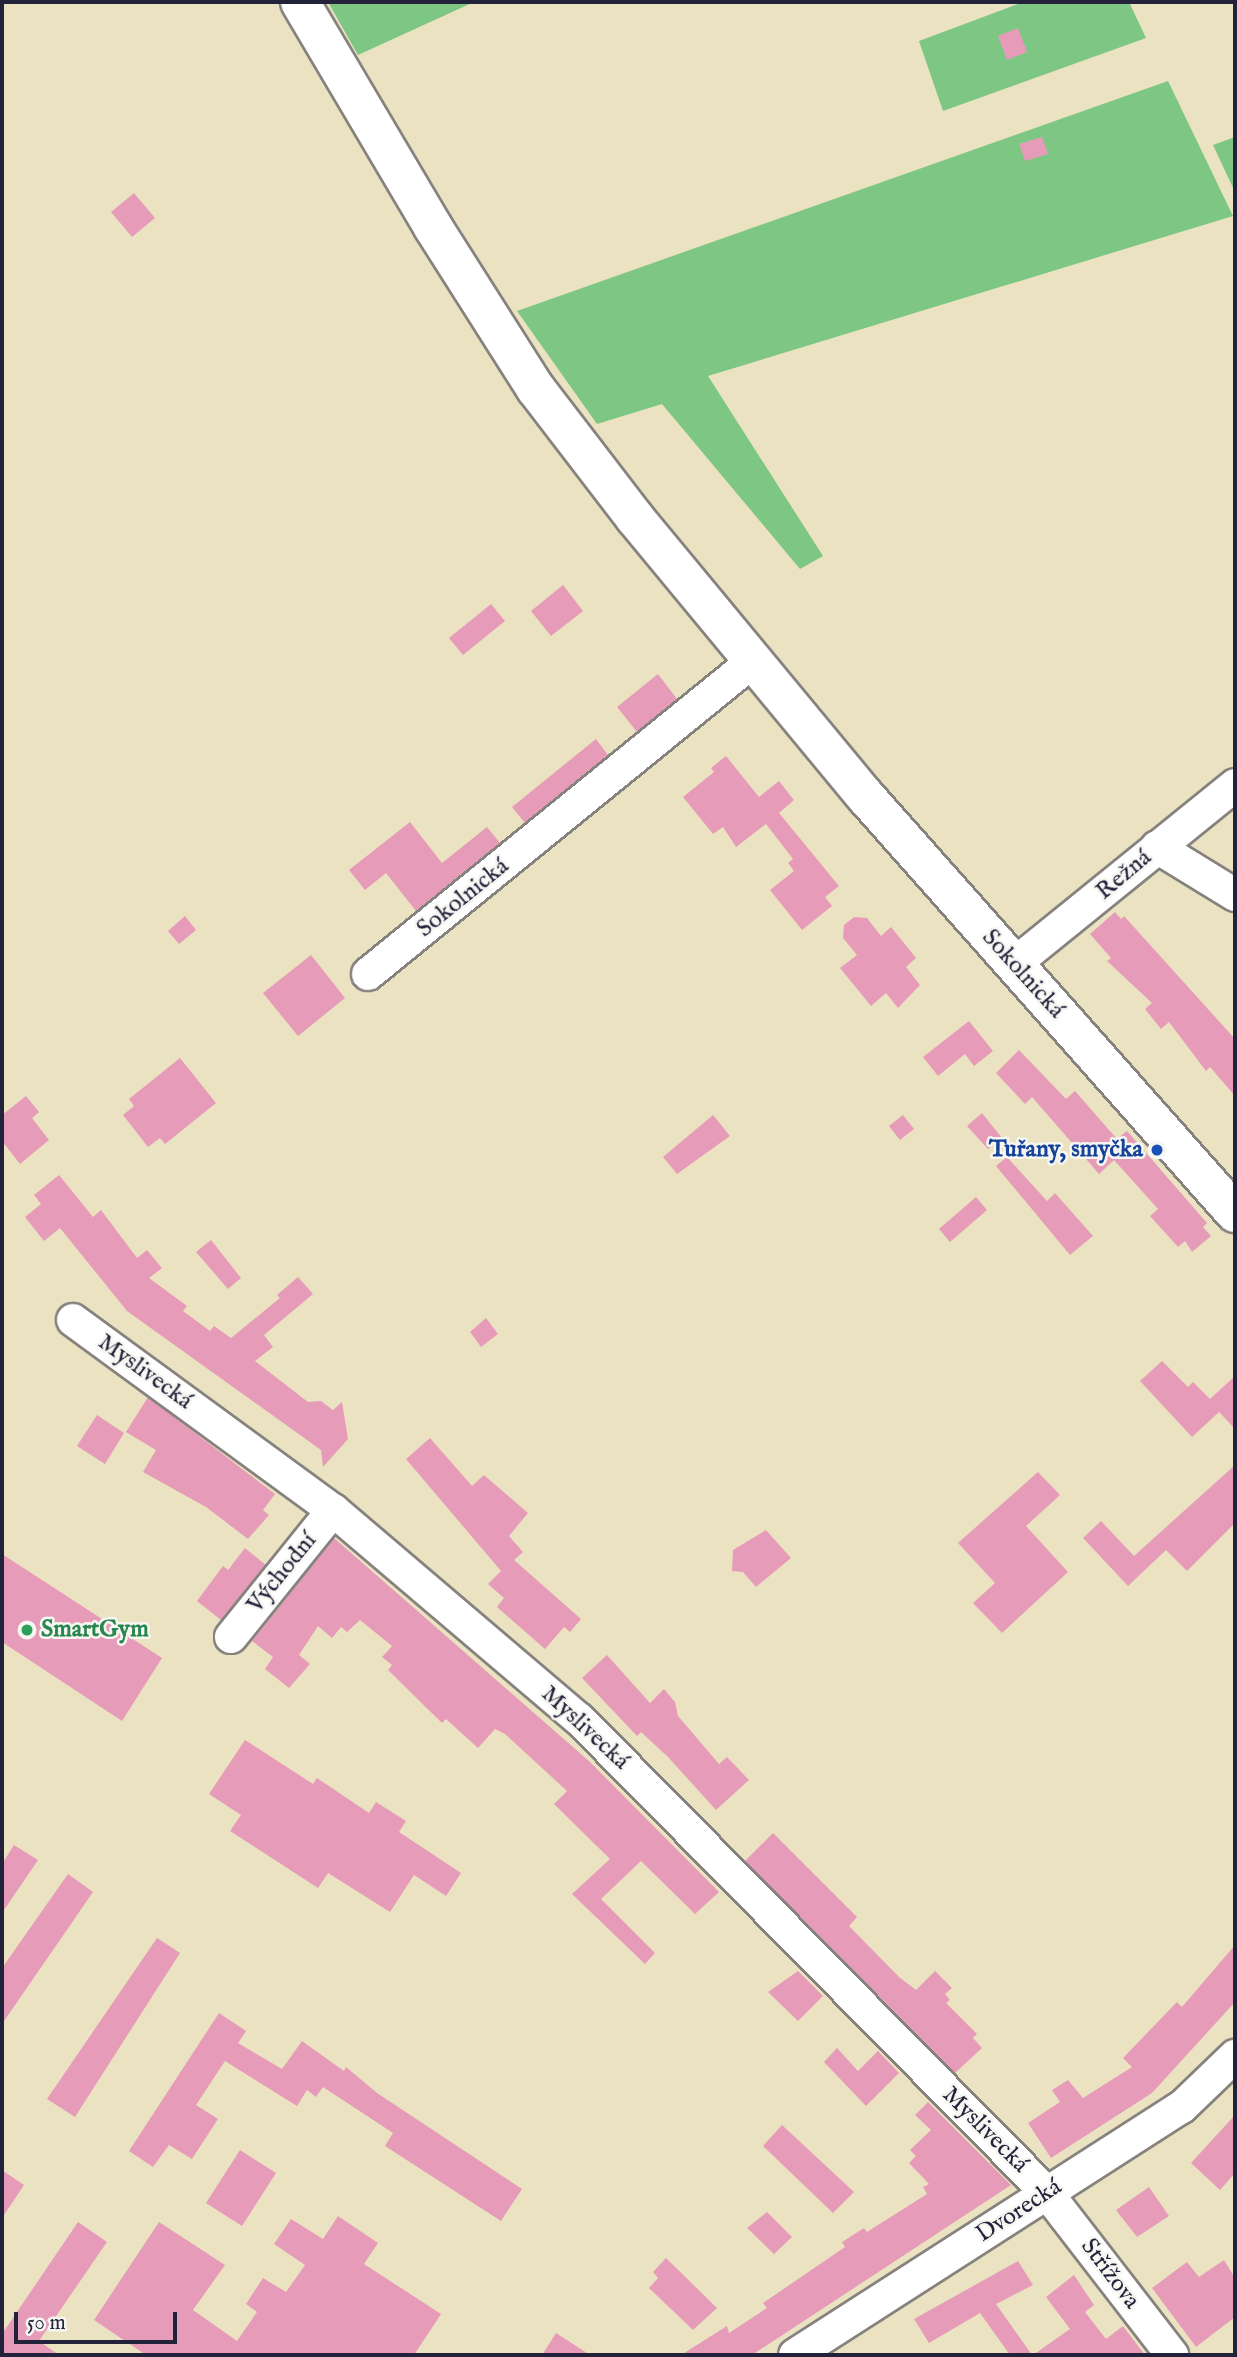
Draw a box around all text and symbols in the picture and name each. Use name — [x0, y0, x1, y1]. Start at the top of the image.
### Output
street label: Režná — [1090, 844, 1158, 906]
street label: Sokolnická — [411, 852, 515, 944]
street label: Sokolnická — [976, 924, 1070, 1024]
place label: Tuřany, smyčka — [989, 1136, 1143, 1164]
marker: Tuřany, smyčka — [1149, 1142, 1165, 1158]
street label: Myslivecká — [92, 1328, 198, 1416]
street label: Východní — [241, 1527, 323, 1619]
place label: SmartGym — [41, 1616, 149, 1644]
marker: SmartGym — [19, 1622, 35, 1638]
street label: Myslivecká — [535, 1680, 635, 1776]
street label: Myslivecká — [936, 2081, 1034, 2179]
street label: Dvorecká — [971, 2173, 1067, 2249]
street label: Střížova — [1074, 2233, 1146, 2315]
scale bar — [18, 2298, 180, 2342]
text: 50 m — [27, 2310, 66, 2337]

